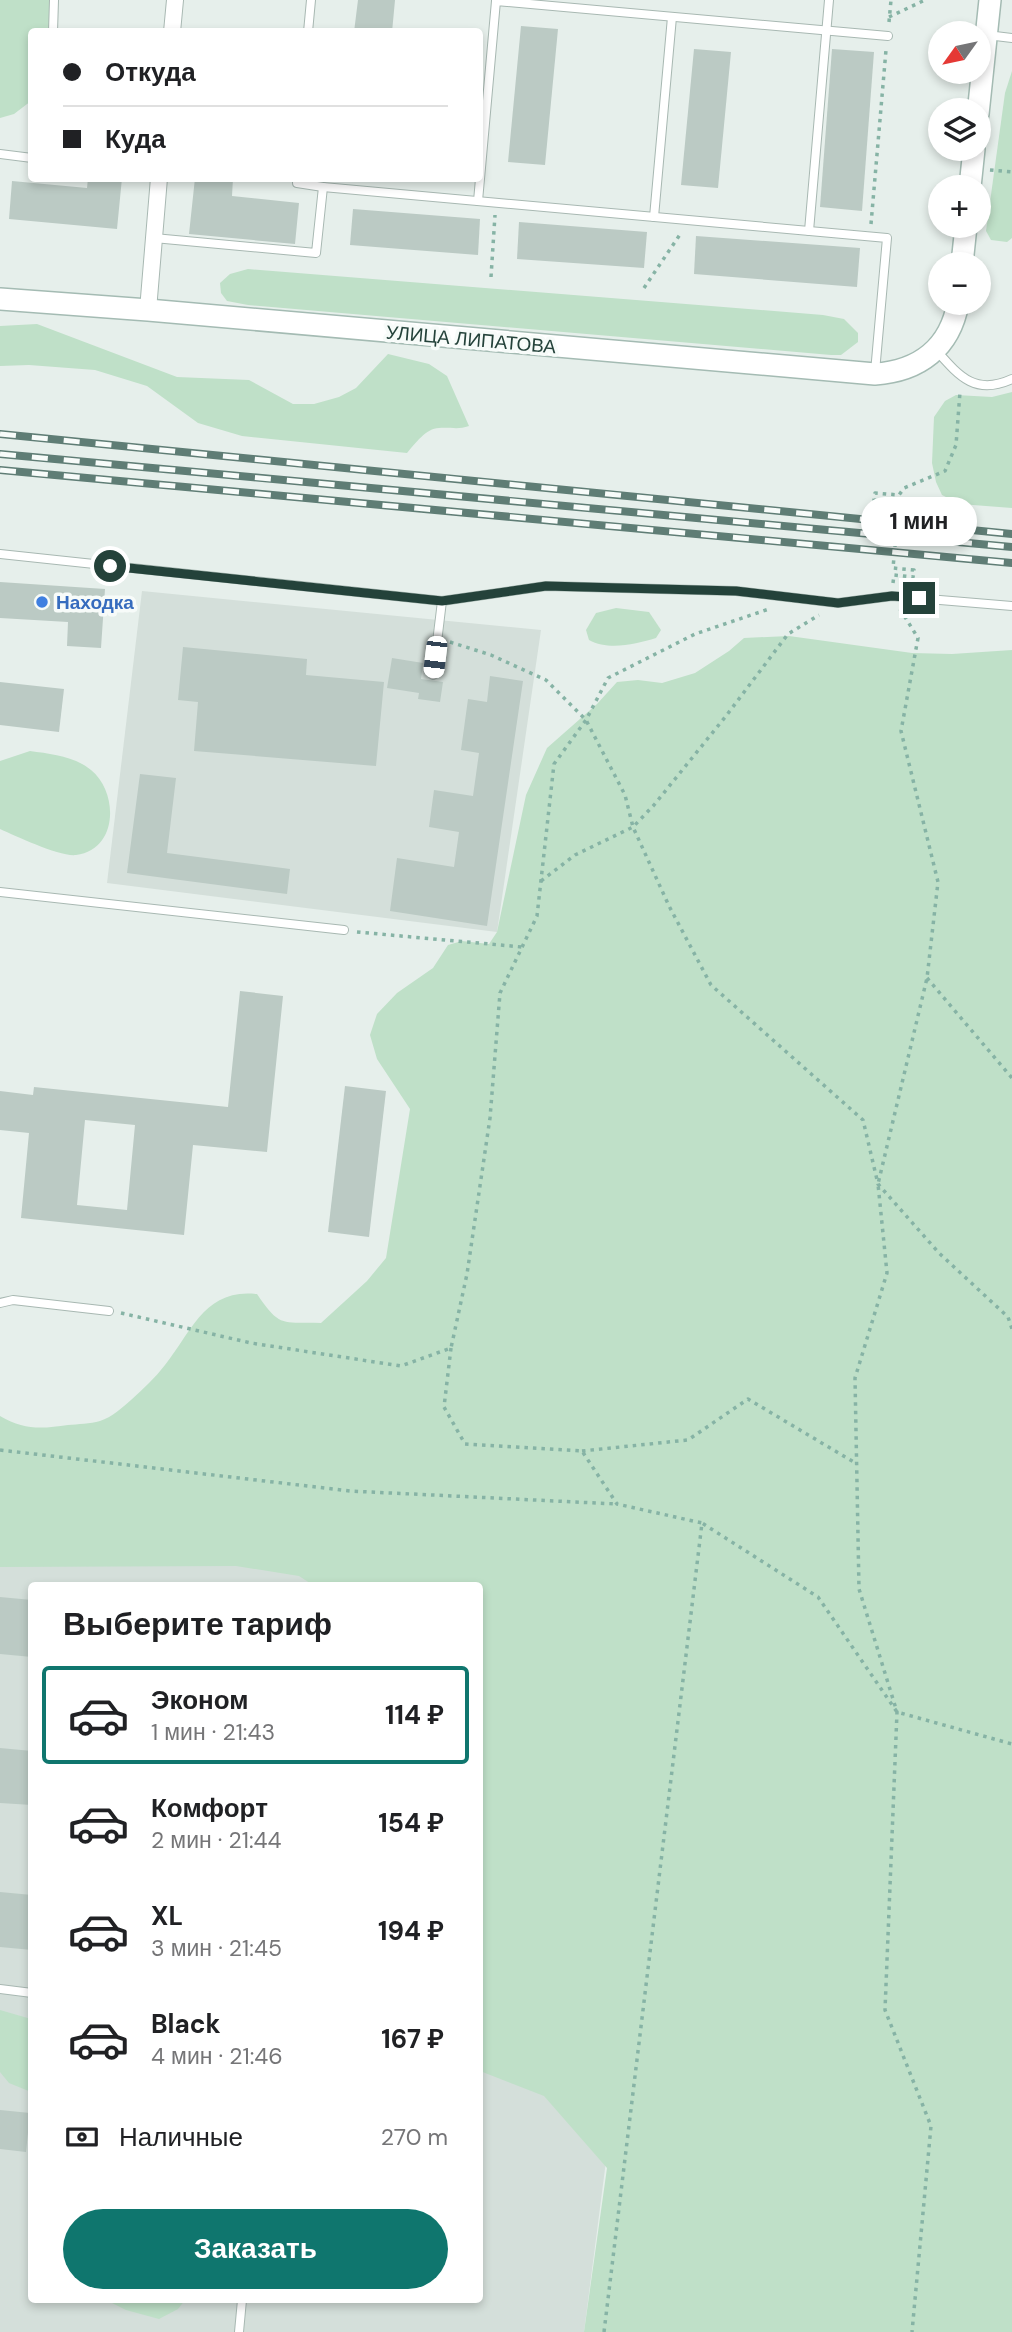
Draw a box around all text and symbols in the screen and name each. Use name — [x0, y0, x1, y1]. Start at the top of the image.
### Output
north arrow — [928, 21, 990, 84]
map controls — [928, 21, 991, 315]
text: Откуда — [105, 55, 196, 89]
button: layers — [928, 98, 991, 161]
text: Куда — [105, 122, 166, 156]
button: + — [928, 175, 991, 238]
button: − — [928, 252, 991, 315]
street label: УЛИЦА ЛИПАТОВА — [385, 320, 557, 359]
callout: 1 мин — [861, 496, 977, 546]
text: 1 мин — [890, 506, 948, 536]
route start — [94, 550, 126, 582]
route end — [903, 582, 935, 614]
place label: Находка — [56, 590, 134, 615]
marker: Находка — [34, 594, 50, 610]
car — [423, 635, 448, 679]
text: Выберите тариф — [63, 1603, 332, 1645]
text: Эконом — [151, 1683, 249, 1717]
icon: car — [67, 1684, 130, 1747]
text: 114 ₽ — [385, 1698, 444, 1732]
text: 1 мин · 21:43 — [151, 1717, 275, 1747]
text: Комфорт — [151, 1791, 268, 1825]
icon: car — [67, 1792, 130, 1855]
text: 154 ₽ — [378, 1806, 444, 1840]
text: 2 мин · 21:44 — [151, 1825, 282, 1855]
text: XL — [151, 1899, 183, 1933]
icon: car — [67, 1900, 130, 1963]
text: 194 ₽ — [378, 1914, 444, 1948]
text: 3 мин · 21:45 — [151, 1933, 282, 1963]
text: Black — [151, 2007, 221, 2041]
icon: car — [67, 2008, 130, 2071]
text: 167 ₽ — [381, 2022, 444, 2056]
text: 4 мин · 21:46 — [151, 2041, 283, 2071]
icon: cash — [63, 2118, 101, 2156]
text: Наличные — [119, 2120, 243, 2154]
text: 270 m — [381, 2122, 448, 2152]
button: Заказать — [63, 2209, 448, 2289]

